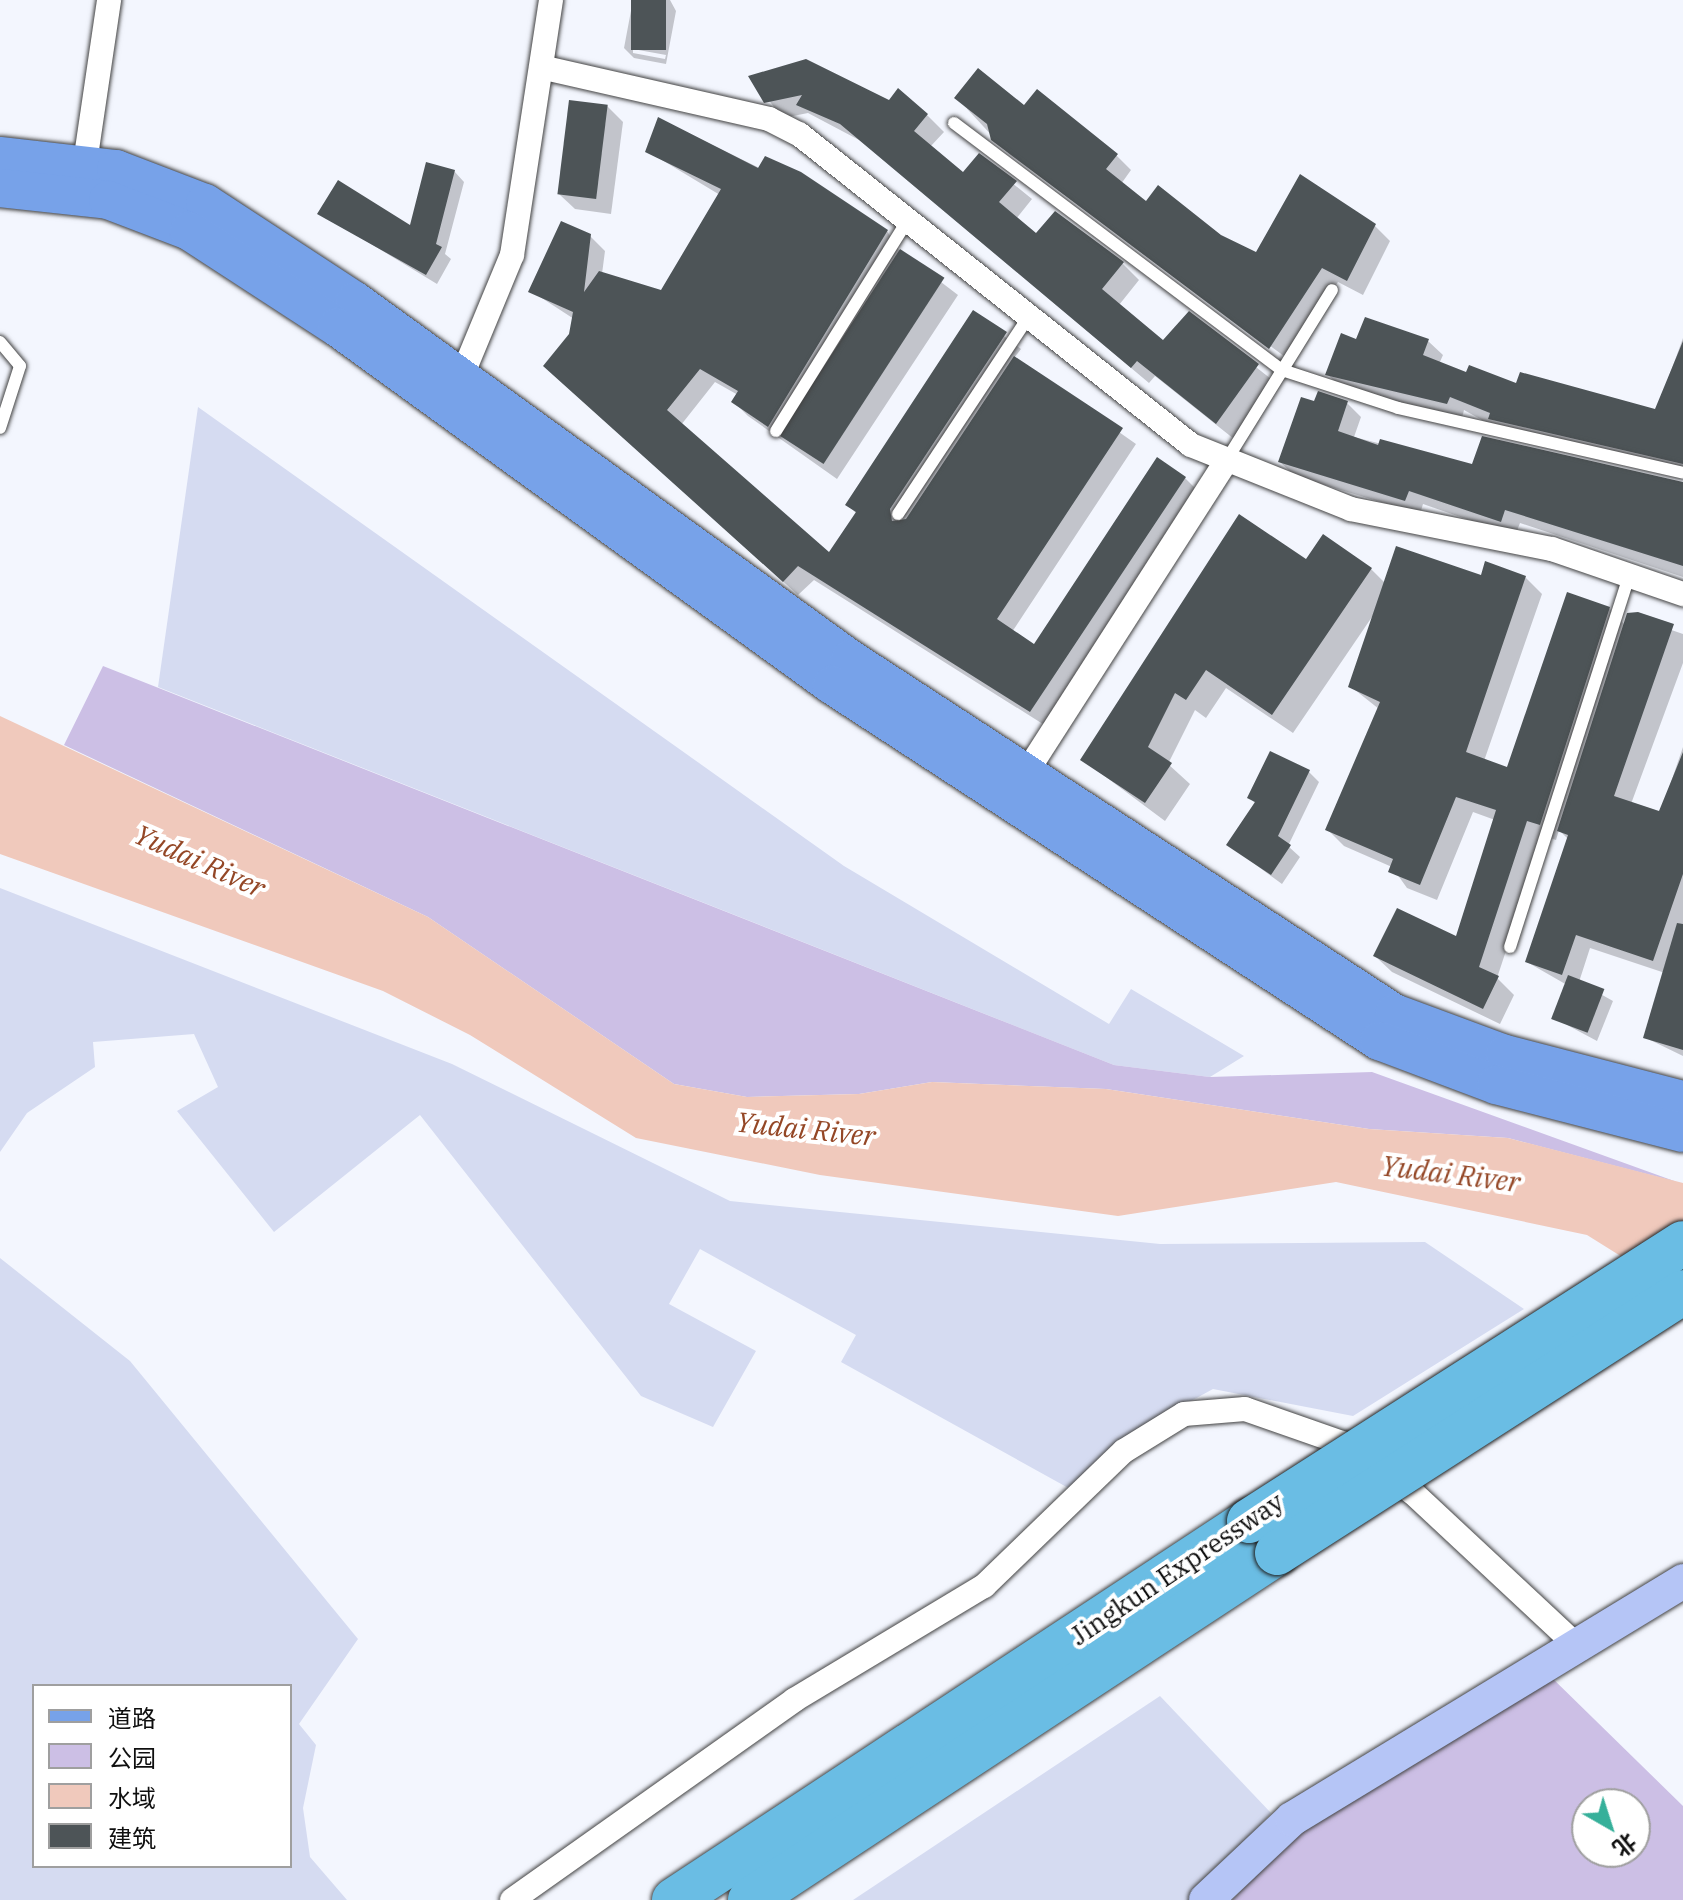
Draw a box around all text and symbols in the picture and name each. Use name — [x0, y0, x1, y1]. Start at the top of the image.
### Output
water label: Yudai River — [129, 817, 271, 905]
water label: Yudai River — [735, 1105, 877, 1153]
water label: Yudai River — [1380, 1149, 1522, 1199]
street label: Jingkun Expressway — [1065, 1486, 1289, 1652]
legend — [32, 1684, 292, 1868]
text: 道路 — [108, 1702, 156, 1734]
text: 公园 — [108, 1742, 156, 1774]
text: 水域 — [108, 1782, 156, 1814]
north arrow — [1571, 1788, 1651, 1868]
text: 建筑 — [108, 1822, 156, 1854]
text: 北 — [1607, 1827, 1643, 1864]

